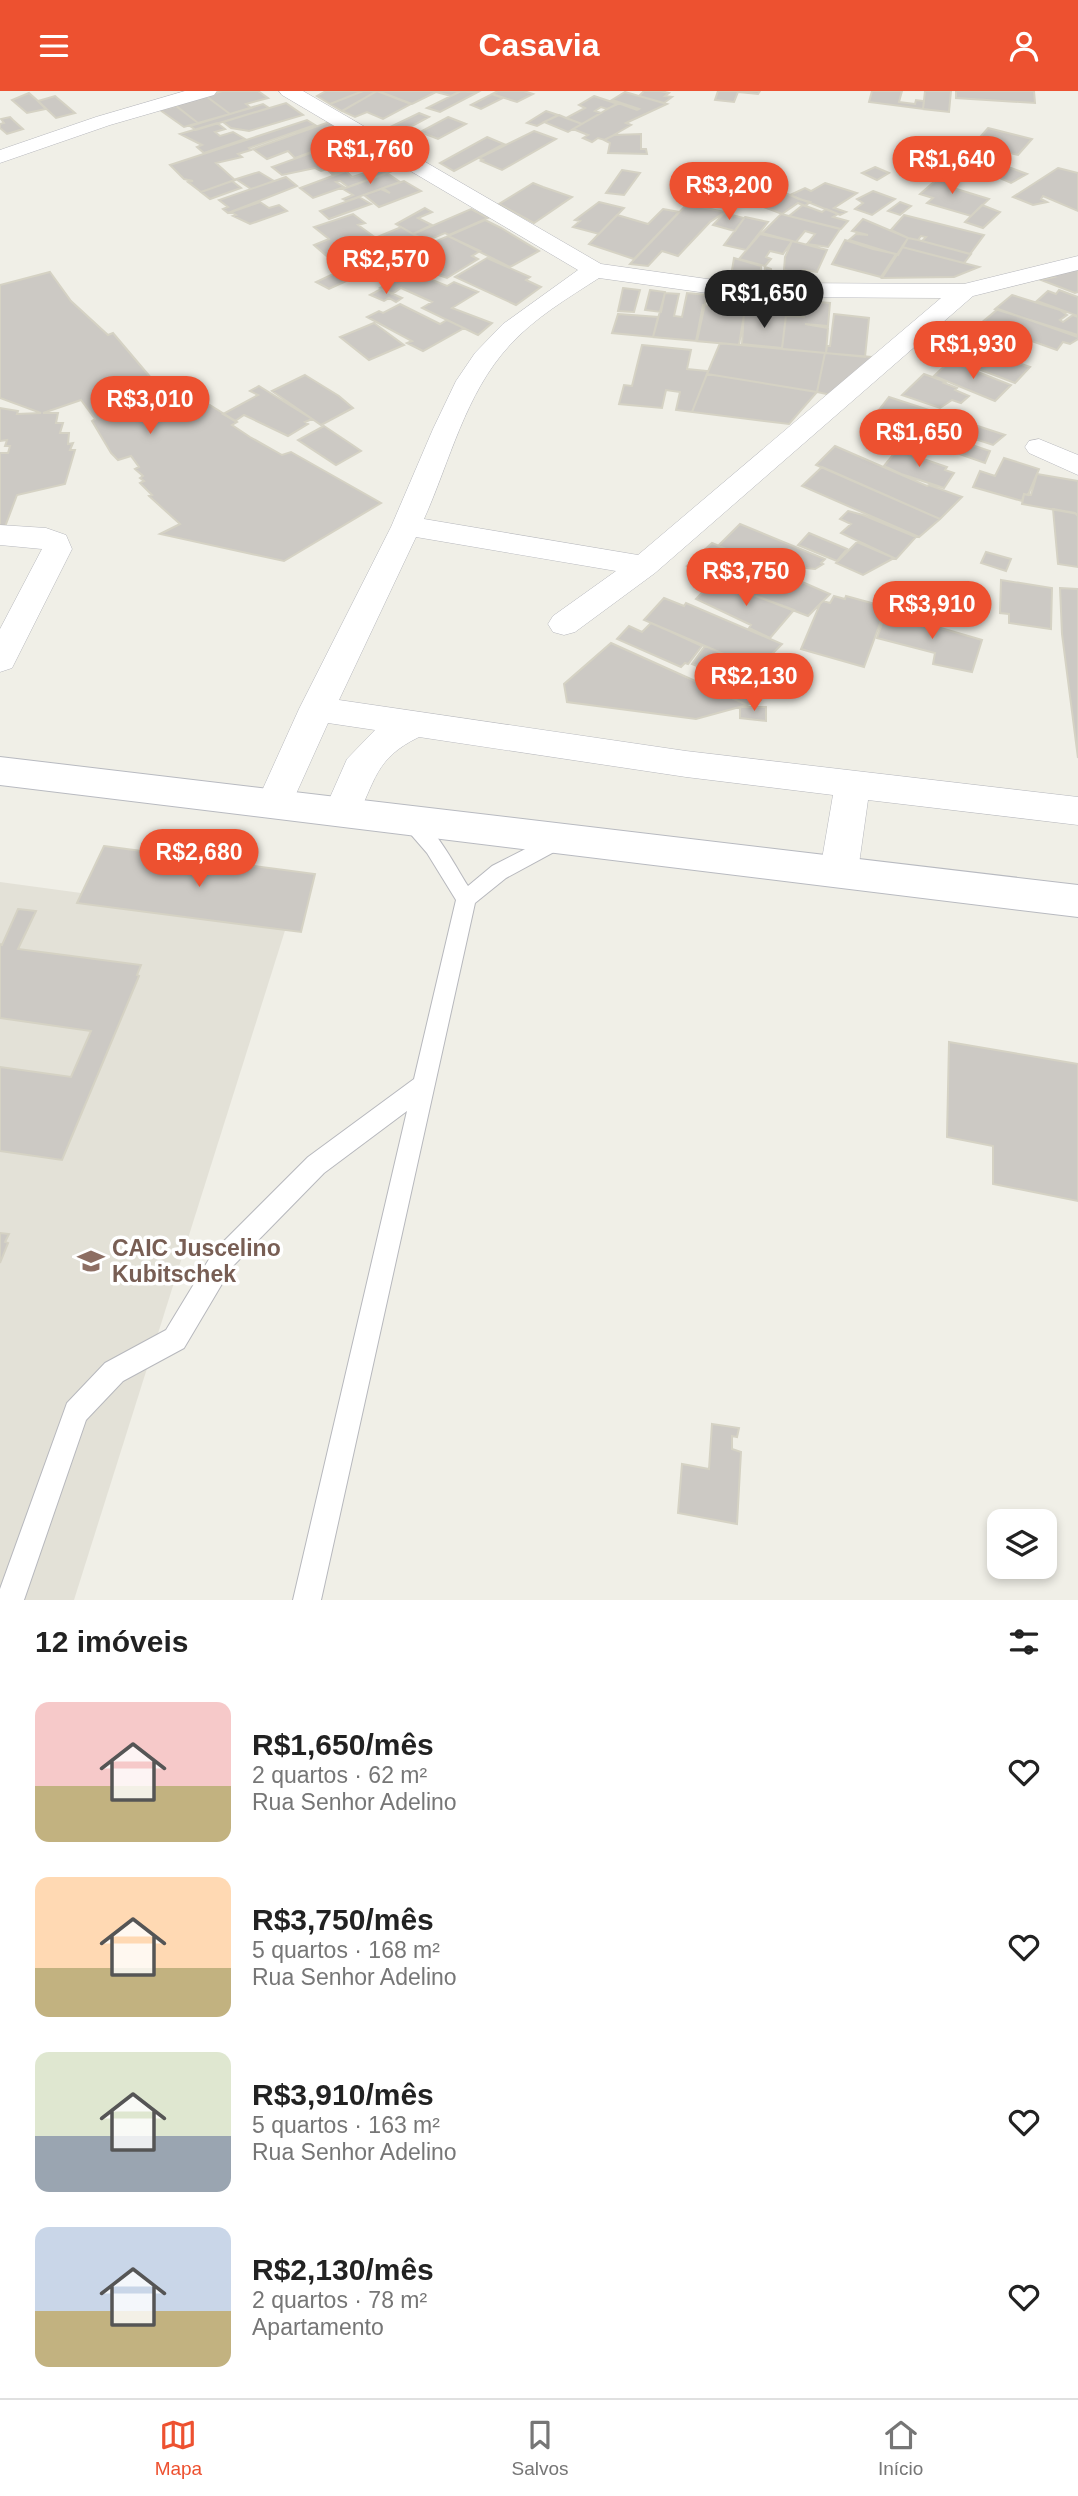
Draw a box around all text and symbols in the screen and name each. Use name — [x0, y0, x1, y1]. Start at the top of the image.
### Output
icon: menu — [35, 27, 73, 65]
text: Casavia — [479, 27, 599, 63]
icon: person — [1005, 27, 1043, 65]
pin: R$1,760 — [305, 127, 435, 186]
text: R$1,760 — [327, 136, 413, 162]
pin: R$1,640 — [887, 137, 1017, 196]
text: R$1,640 — [909, 146, 995, 172]
pin: R$3,200 — [664, 163, 794, 222]
text: R$3,200 — [686, 172, 772, 198]
pin: R$2,570 — [321, 237, 451, 296]
text: R$2,570 — [343, 246, 429, 272]
pin: R$1,650 — [699, 271, 829, 330]
text: R$1,650 — [721, 280, 807, 306]
pin: R$1,930 — [908, 321, 1038, 381]
text: R$1,930 — [930, 331, 1016, 357]
pin: R$3,010 — [85, 377, 215, 436]
text: R$3,010 — [107, 386, 193, 412]
pin: R$1,650 — [854, 409, 984, 469]
text: R$1,650 — [876, 419, 962, 445]
pin: R$3,750 — [681, 549, 811, 608]
text: R$3,750 — [703, 558, 789, 584]
pin: R$3,910 — [867, 581, 997, 641]
text: R$3,910 — [889, 591, 975, 617]
pin: R$2,130 — [689, 653, 819, 713]
text: R$2,130 — [711, 663, 797, 689]
pin: R$2,680 — [134, 829, 264, 889]
text: R$2,680 — [156, 839, 242, 865]
place label: CAIC Juscelino Kubitschek — [112, 1235, 281, 1287]
school or university icon: CAIC Juscelino Kubitschek — [76, 1246, 106, 1276]
map controls — [987, 1509, 1057, 1579]
button: layers — [987, 1509, 1057, 1579]
icon: filters — [1005, 1623, 1043, 1661]
text: 12 imóveis — [35, 1625, 188, 1658]
text: R$1,650/mês — [252, 1728, 434, 1761]
icon: home — [91, 1730, 175, 1814]
icon: heart — [1005, 1753, 1043, 1791]
text: 2 quartos · 62 m² — [252, 1762, 427, 1788]
text: Rua Senhor Adelino — [252, 1789, 457, 1815]
text: R$3,750/mês — [252, 1903, 434, 1936]
icon: home — [91, 1905, 175, 1989]
icon: heart — [1005, 1928, 1043, 1966]
text: 5 quartos · 168 m² — [252, 1937, 440, 1963]
text: Rua Senhor Adelino — [252, 1964, 457, 1990]
text: R$3,910/mês — [252, 2078, 434, 2111]
icon: home — [91, 2080, 175, 2164]
icon: heart — [1005, 2103, 1043, 2141]
text: 5 quartos · 163 m² — [252, 2112, 440, 2138]
text: Rua Senhor Adelino — [252, 2139, 457, 2165]
text: R$2,130/mês — [252, 2253, 434, 2286]
icon: home — [91, 2255, 175, 2339]
icon: heart — [1005, 2278, 1043, 2316]
text: 2 quartos · 78 m² — [252, 2287, 427, 2313]
text: Apartamento — [252, 2314, 384, 2340]
tab: Mapa — [155, 2416, 202, 2480]
tab: Salvos — [512, 2416, 569, 2480]
tab: Início — [878, 2416, 923, 2480]

